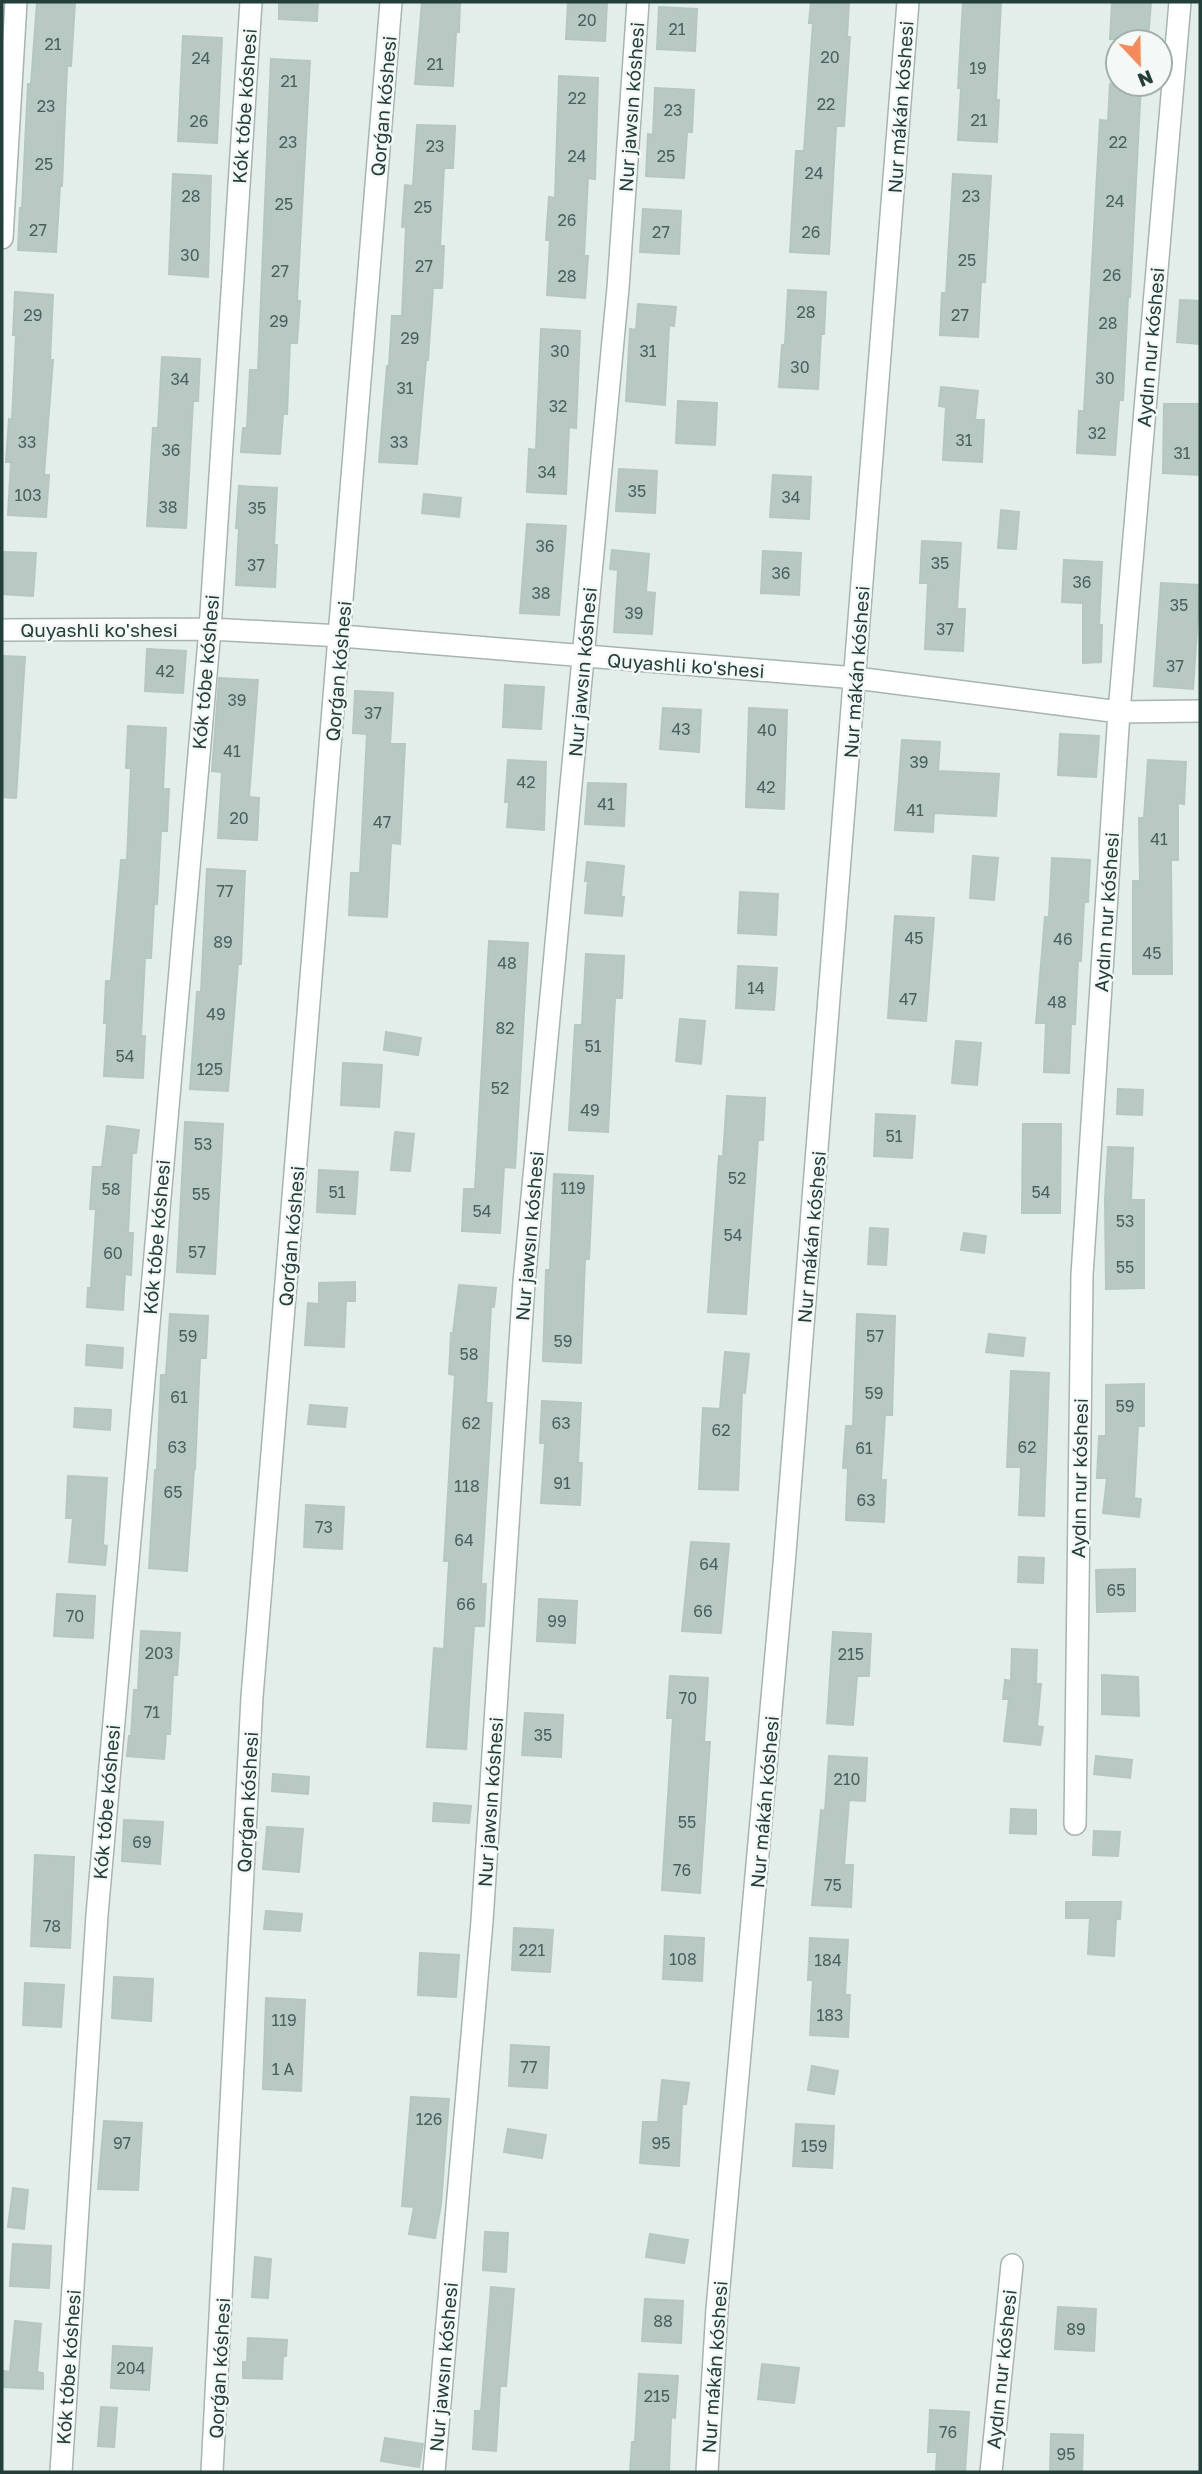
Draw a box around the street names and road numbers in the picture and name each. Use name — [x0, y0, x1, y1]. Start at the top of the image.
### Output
street label: Nur mákán kóshesi — [882, 20, 918, 194]
street label: Nur jawsın kóshesi — [614, 21, 648, 193]
street label: Kók tóbe kóshesi — [227, 28, 261, 184]
street label: Qorǵan kóshesi — [365, 35, 401, 177]
street label: Aydın nur kóshesi — [1132, 266, 1168, 428]
street label: Nur mákán kóshesi — [838, 585, 874, 759]
street label: Nur jawsın kóshesi — [563, 586, 601, 758]
street label: Kók tóbe kóshesi — [187, 593, 223, 751]
street label: Qorǵan kóshesi — [320, 600, 356, 742]
street label: Quyashli ko'shesi — [20, 618, 178, 641]
street label: Quyashli ko'shesi — [607, 648, 765, 682]
street label: Aydın nur kóshesi — [1089, 831, 1123, 993]
street label: Nur jawsın kóshesi — [510, 1150, 548, 1322]
street label: Nur mákán kóshesi — [792, 1150, 830, 1324]
street label: Kók tóbe kóshesi — [138, 1158, 174, 1316]
street label: Qorǵan kóshesi — [273, 1165, 309, 1307]
street label: Aydın nur kóshesi — [1066, 1398, 1092, 1558]
street label: Nur mákán kóshesi — [745, 1715, 783, 1889]
street label: Nur jawsın kóshesi — [473, 1716, 507, 1888]
street label: Kók tóbe kóshesi — [88, 1723, 124, 1881]
street label: Qorǵan kóshesi — [232, 1731, 262, 1873]
street label: Nur mákán kóshesi — [696, 2280, 732, 2454]
street label: Nur jawsın kóshesi — [424, 2281, 462, 2453]
street label: Aydın nur kóshesi — [981, 2288, 1021, 2450]
street label: Kók tóbe kóshesi — [51, 2289, 85, 2445]
street label: Qorǵan kóshesi — [204, 2297, 234, 2439]

